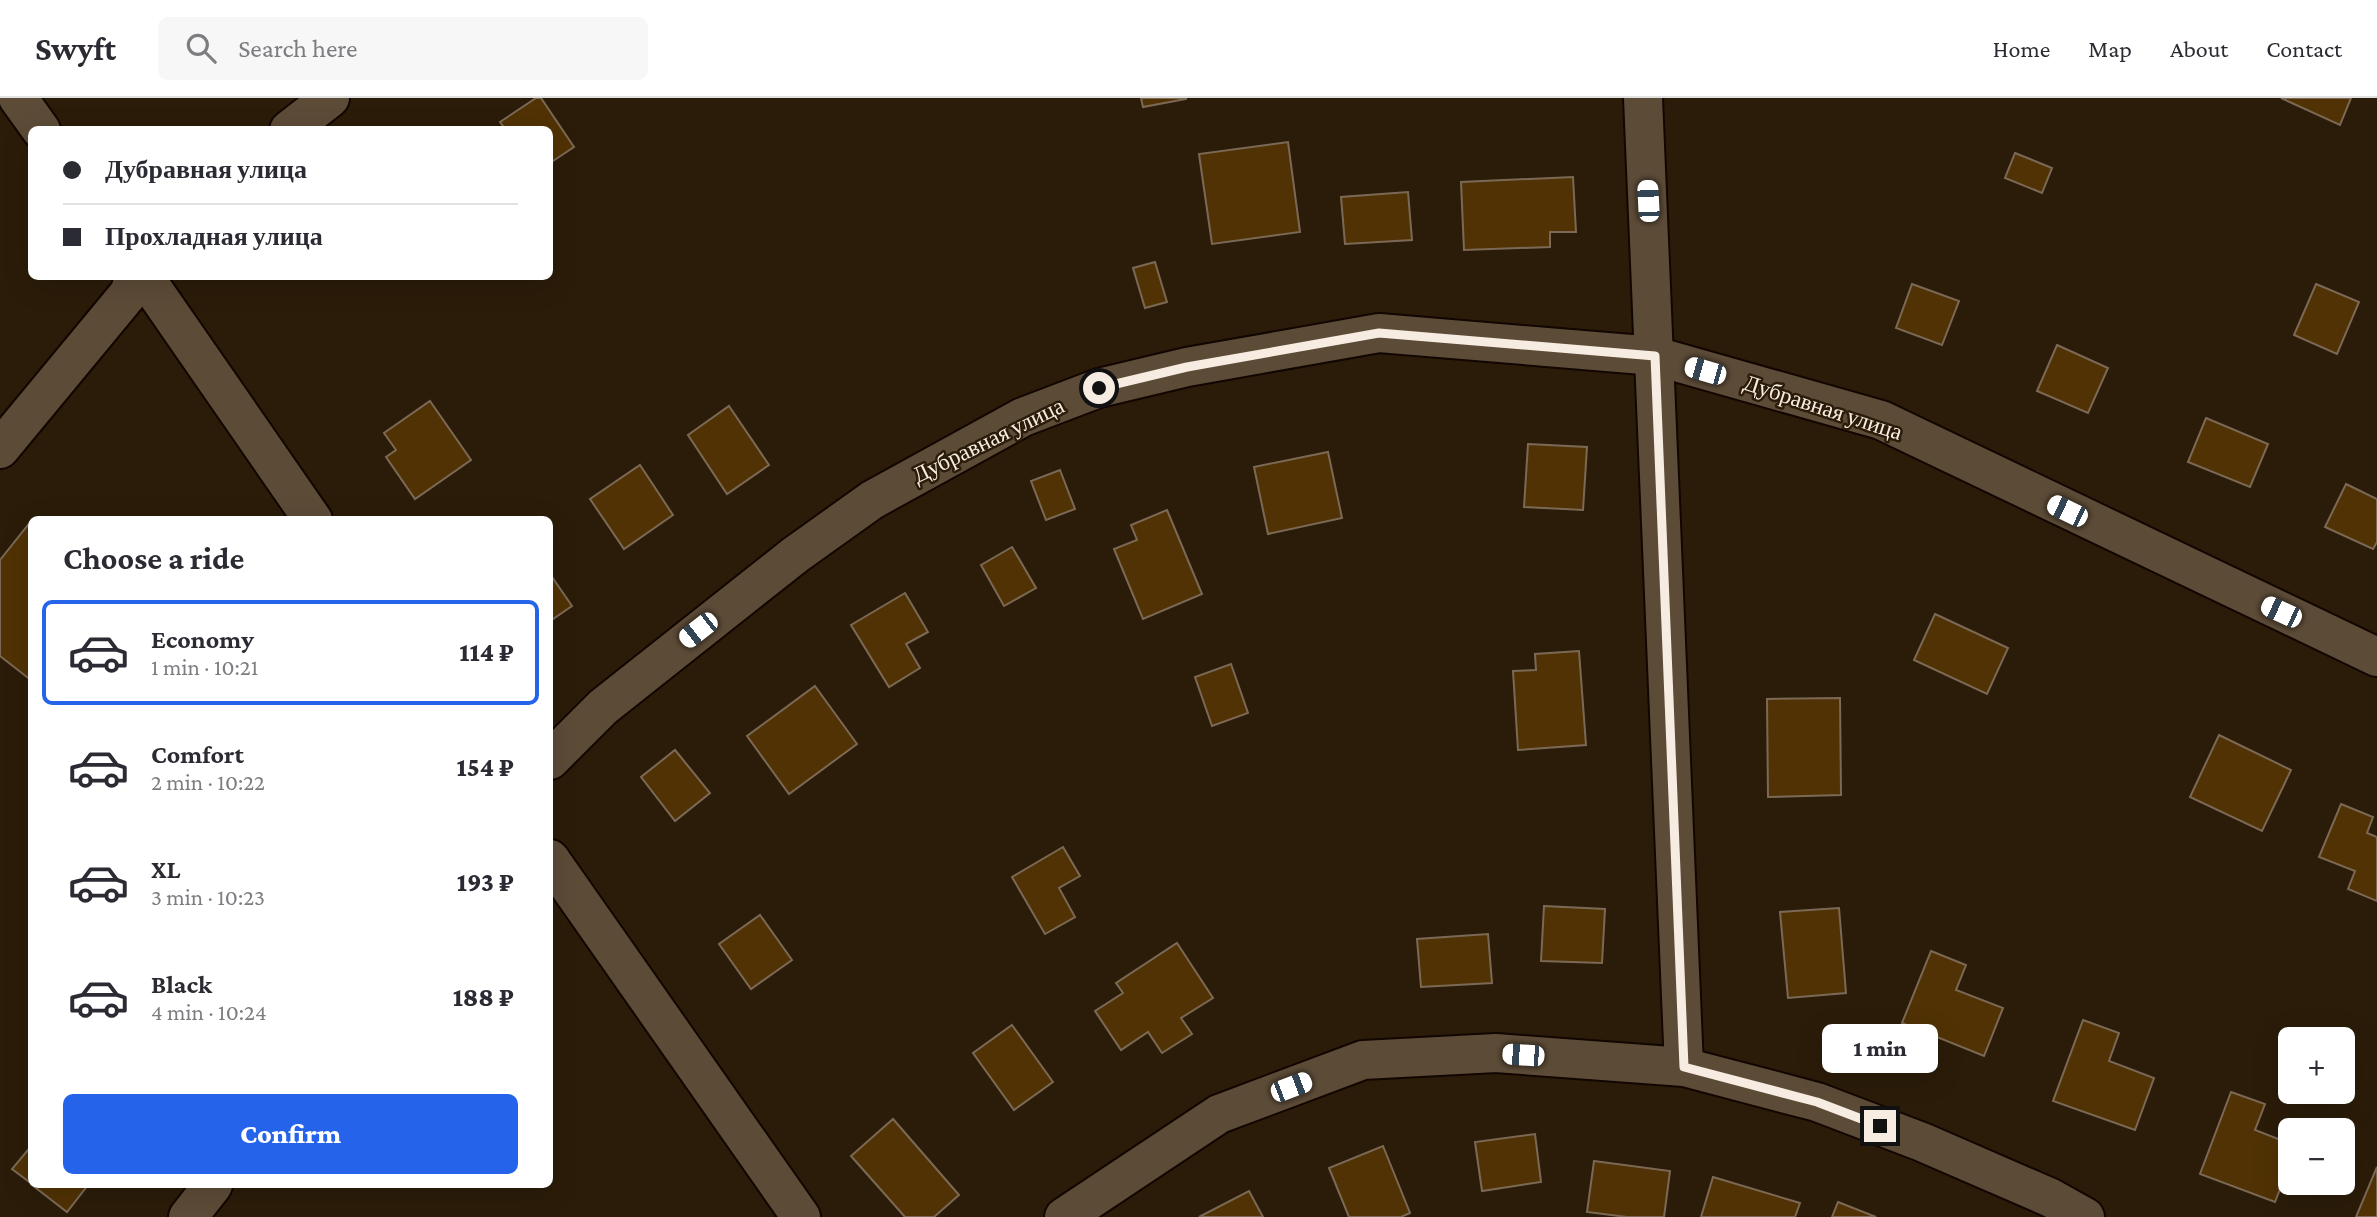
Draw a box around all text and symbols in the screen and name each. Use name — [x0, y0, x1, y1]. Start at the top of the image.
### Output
search box — [158, 17, 648, 80]
icon: search — [182, 29, 220, 67]
text: Swyft — [35, 30, 116, 67]
text: Search here — [238, 34, 357, 63]
text: Home — [1993, 35, 2050, 62]
text: Map — [2088, 35, 2132, 62]
text: About — [2170, 35, 2228, 62]
text: Contact — [2266, 35, 2342, 62]
text: Дубравная улица — [105, 155, 307, 184]
car — [1637, 179, 1660, 223]
text: Прохладная улица — [105, 222, 323, 251]
car — [1682, 355, 1729, 387]
street label: Дубравная улица — [1740, 369, 1906, 445]
route start — [1083, 372, 1115, 404]
street label: Дубравная улица — [908, 392, 1068, 488]
car — [2044, 492, 2091, 530]
text: Choose a ride — [63, 540, 244, 576]
car — [2258, 594, 2305, 630]
car — [675, 609, 722, 651]
icon: car — [67, 621, 130, 684]
text: Economy — [151, 625, 254, 654]
text: 114 ₽ — [459, 638, 514, 667]
text: 1 min · 10:21 — [151, 654, 258, 680]
icon: car — [67, 736, 130, 799]
text: Comfort — [151, 740, 244, 769]
text: 154 ₽ — [457, 753, 514, 782]
text: 2 min · 10:22 — [151, 769, 265, 795]
icon: car — [67, 851, 130, 914]
text: XL — [151, 855, 180, 884]
text: 193 ₽ — [457, 868, 514, 897]
text: 3 min · 10:23 — [151, 884, 265, 910]
icon: car — [67, 966, 130, 1029]
text: Black — [151, 970, 212, 999]
text: 188 ₽ — [453, 983, 514, 1012]
text: 4 min · 10:24 — [151, 999, 267, 1025]
callout: 1 min — [1822, 1024, 1938, 1074]
map controls — [2278, 1027, 2355, 1195]
button: + — [2278, 1027, 2355, 1104]
text: 1 min — [1853, 1035, 1907, 1061]
car — [1502, 1043, 1545, 1067]
car — [1268, 1070, 1315, 1104]
button: Confirm — [63, 1094, 518, 1174]
route end — [1864, 1110, 1896, 1142]
button: − — [2278, 1118, 2355, 1195]

